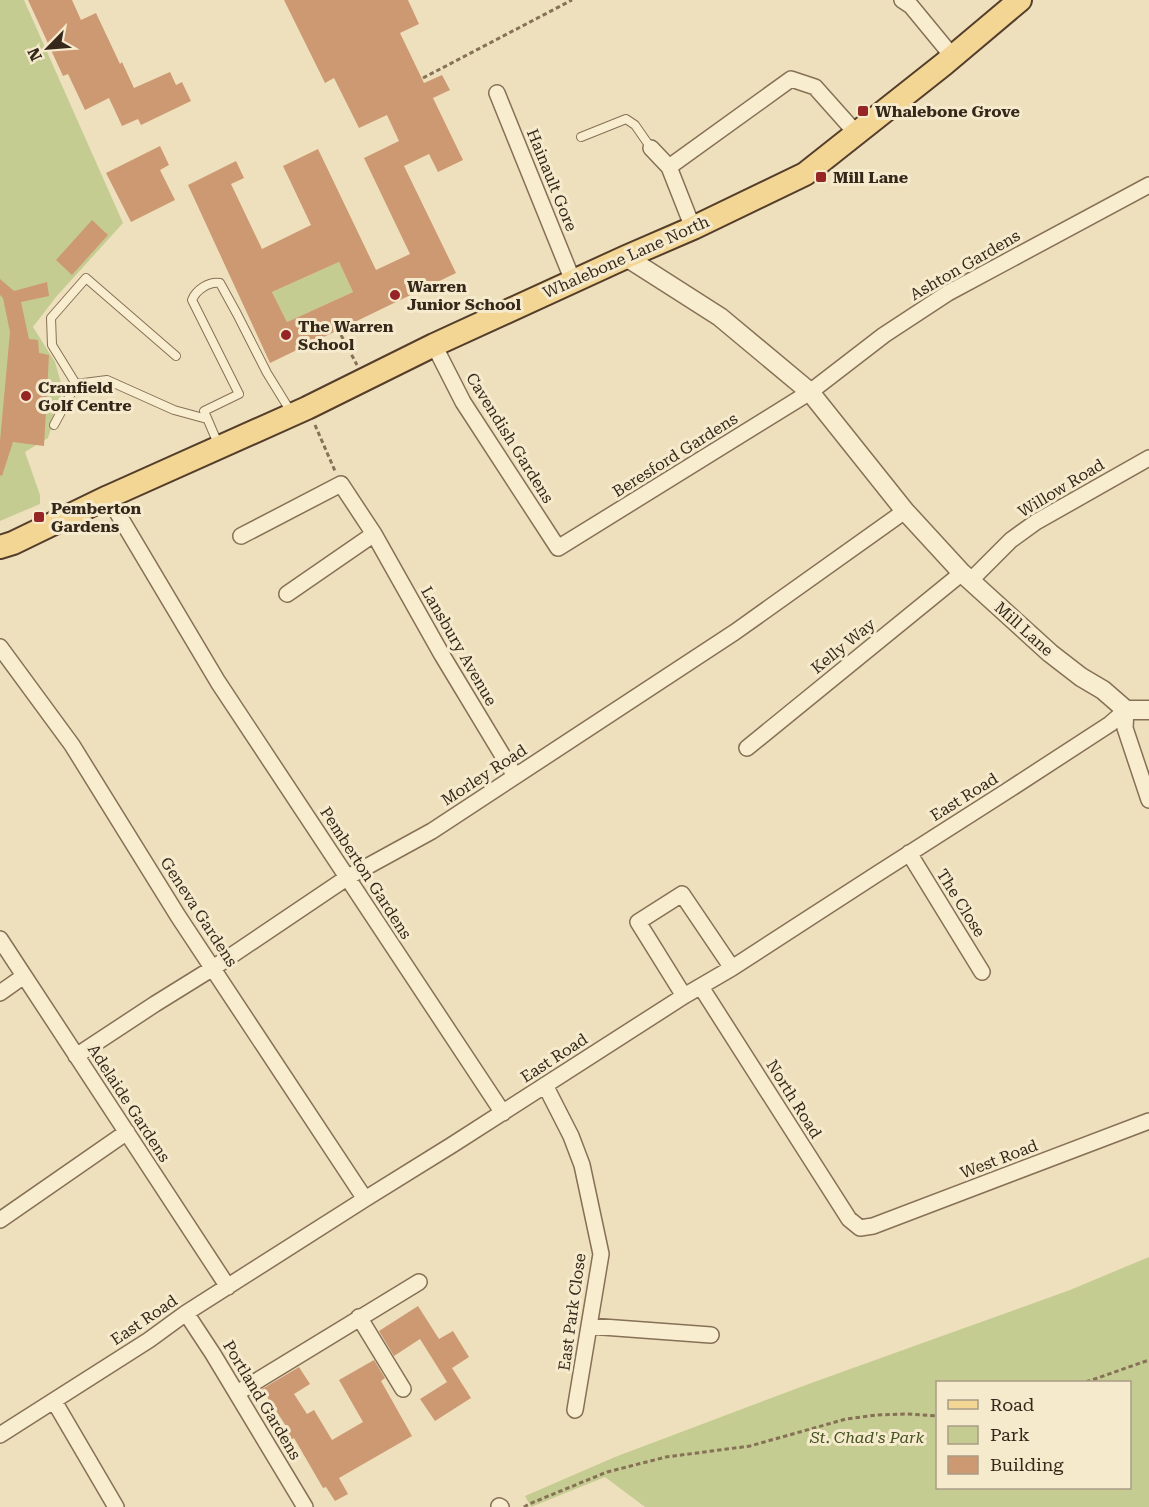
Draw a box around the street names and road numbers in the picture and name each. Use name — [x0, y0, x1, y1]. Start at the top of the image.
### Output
street label: Hainault Gore — [523, 126, 581, 234]
street label: Whalebone Lane North — [540, 212, 712, 302]
street label: Ashton Gardens — [907, 226, 1024, 304]
street label: Cavendish Gardens — [462, 369, 558, 507]
street label: Beresford Gardens — [609, 409, 741, 501]
street label: Willow Road — [1014, 455, 1108, 521]
street label: Lansbury Avenue — [417, 583, 501, 709]
street label: Mill Lane — [991, 598, 1057, 660]
street label: Kelly Way — [807, 614, 879, 677]
street label: Morley Road — [438, 740, 530, 810]
street label: East Road — [927, 769, 1001, 825]
street label: Pemberton Gardens — [316, 803, 416, 943]
street label: Geneva Gardens — [156, 854, 242, 971]
street label: The Close — [933, 866, 989, 941]
street label: East Road — [517, 1029, 591, 1087]
street label: Adelaide Gardens — [84, 1041, 174, 1166]
street label: North Road — [762, 1056, 826, 1142]
street label: West Road — [958, 1136, 1040, 1182]
street label: East Park Close — [554, 1252, 590, 1372]
street label: East Road — [107, 1291, 181, 1349]
street label: Portland Gardens — [219, 1337, 305, 1463]

